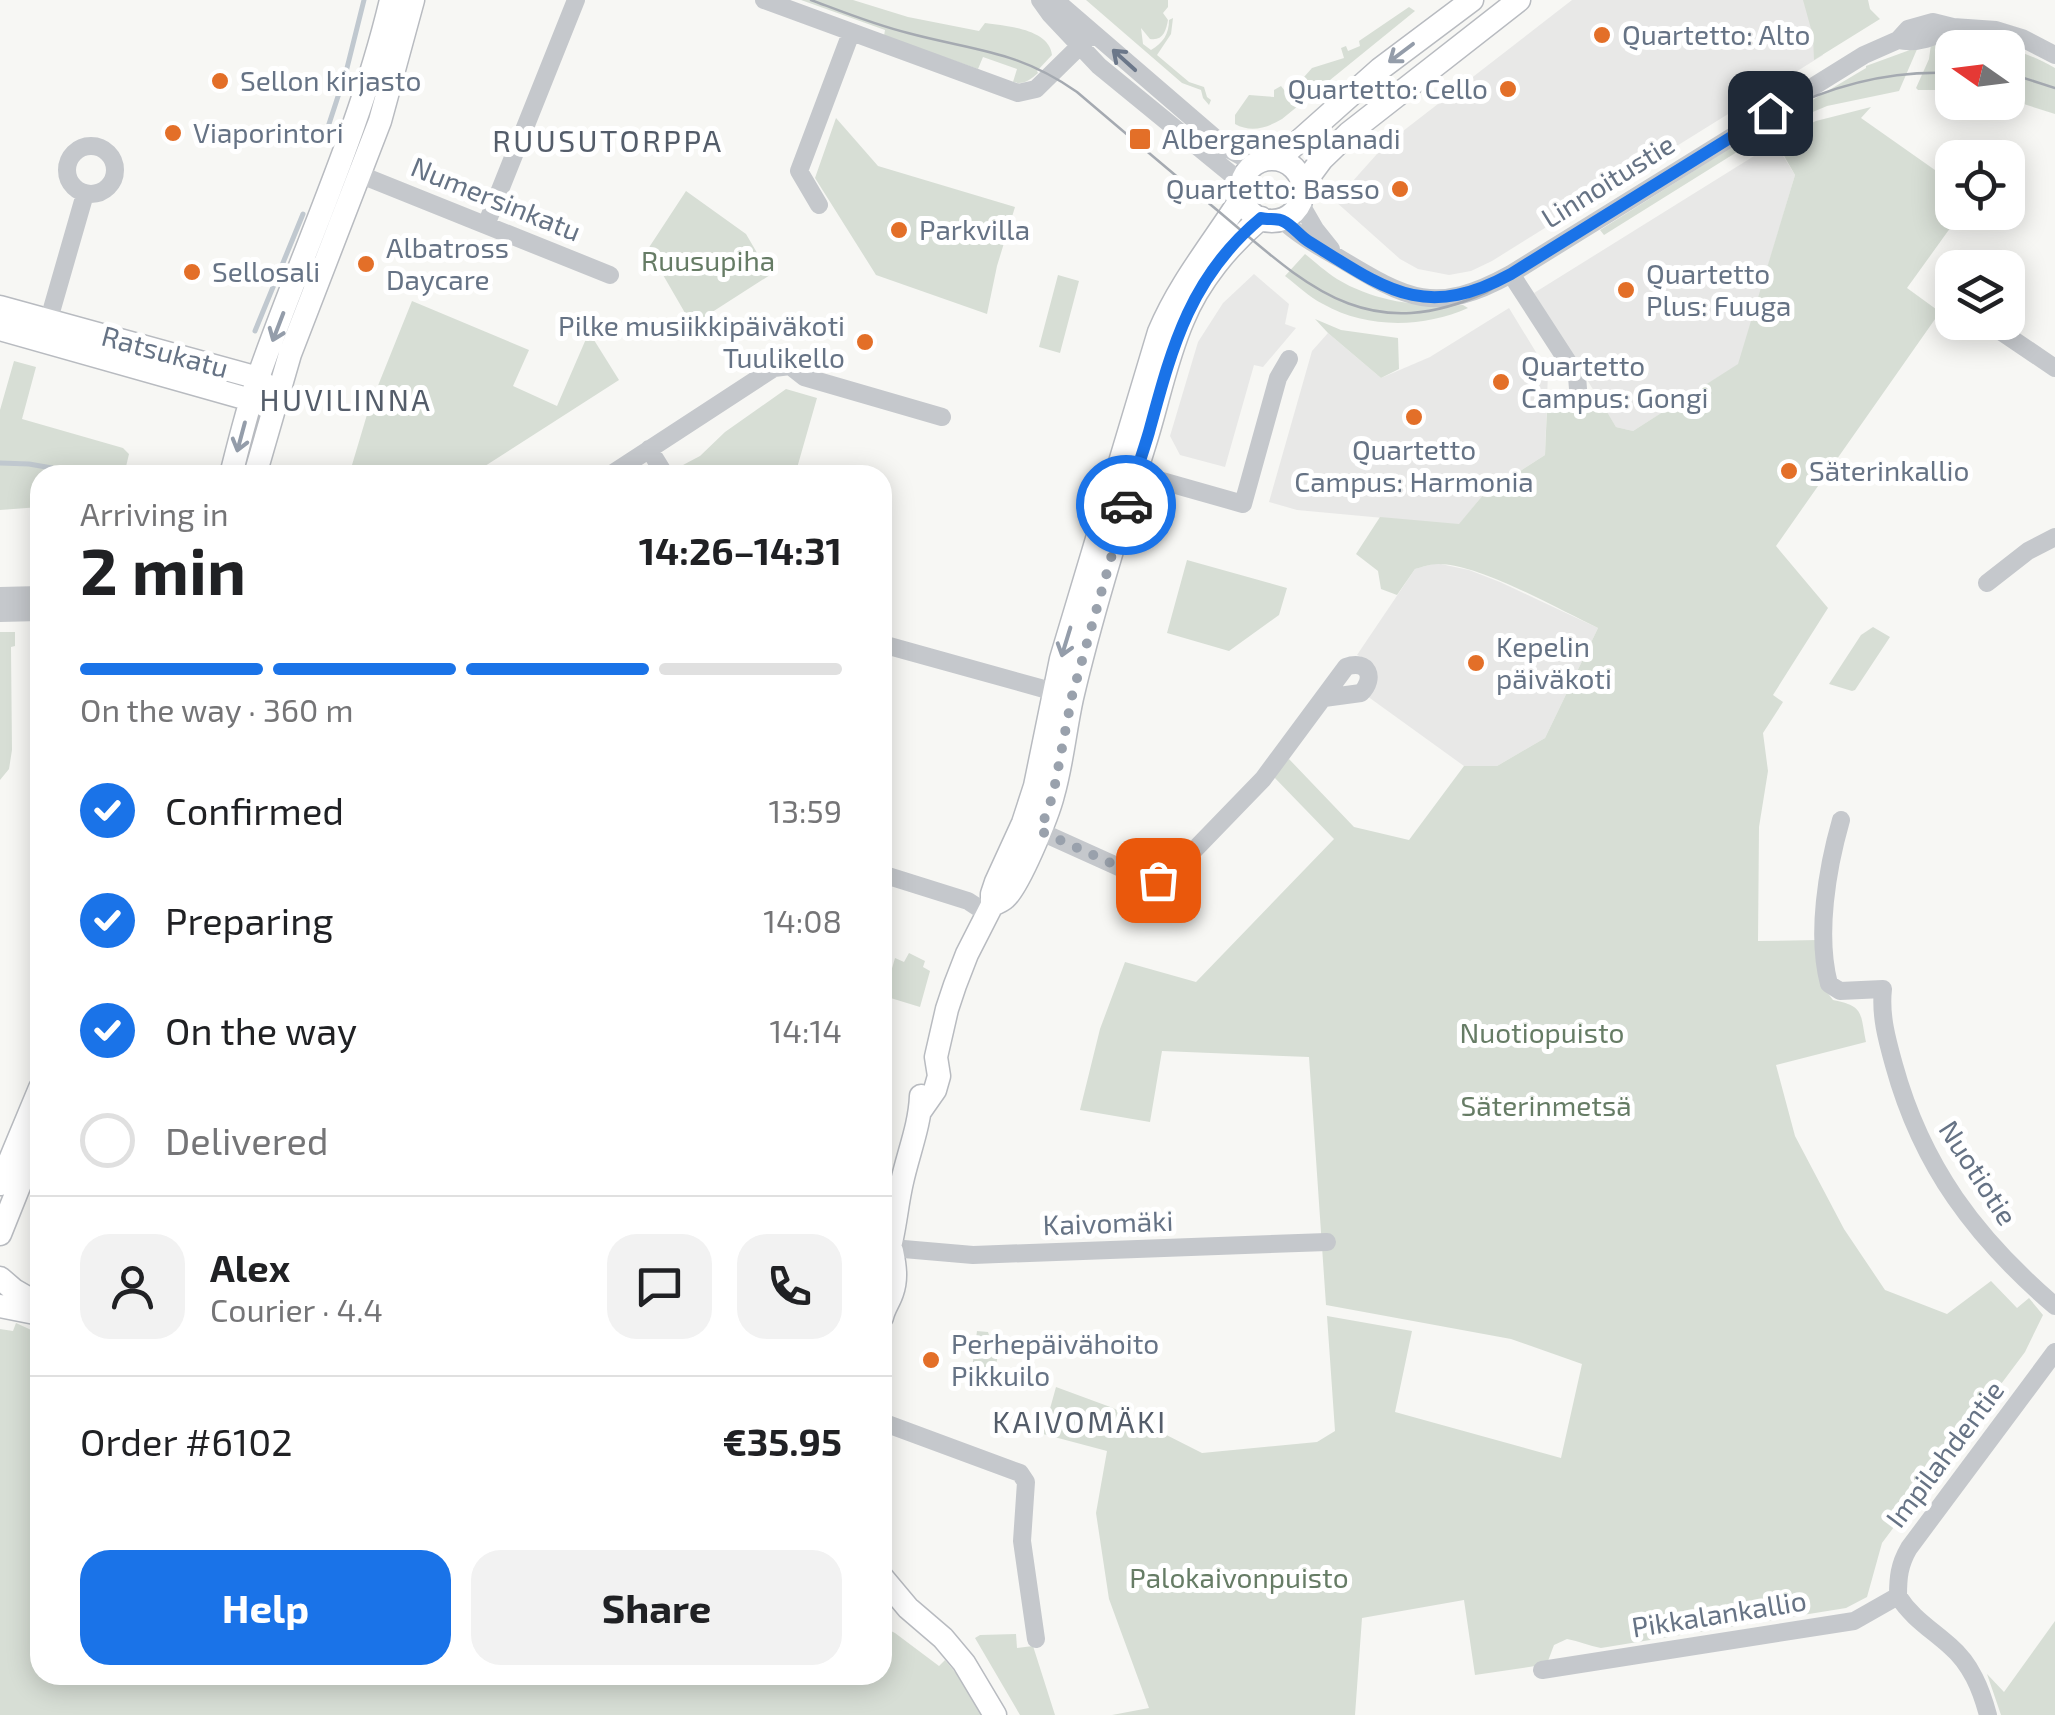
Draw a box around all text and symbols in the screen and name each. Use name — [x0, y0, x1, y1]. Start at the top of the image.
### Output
place label: Quartetto: Alto — [1622, 17, 1811, 51]
marker: Quartetto: Alto — [1591, 24, 1613, 46]
north arrow — [1935, 30, 2025, 120]
map controls — [1935, 30, 2025, 340]
one-way arrow — [1388, 42, 1415, 63]
one-way arrow — [1112, 49, 1138, 72]
place label: Sellon kirjasto — [240, 63, 421, 97]
marker: Sellon kirjasto — [209, 70, 231, 92]
place label: Quartetto: Cello — [1287, 71, 1488, 105]
pin — [1728, 71, 1813, 156]
marker: Quartetto: Cello — [1497, 78, 1519, 100]
icon: home — [1743, 86, 1798, 141]
place label: Viaporintori — [193, 115, 344, 149]
place label: Alberganesplanadi — [1162, 121, 1401, 155]
marker: Viaporintori — [162, 122, 184, 144]
district label: RUUSUTORPPA — [492, 122, 724, 158]
marker: Alberganesplanadi — [1127, 126, 1153, 152]
street label: Linnoitustie — [1535, 126, 1680, 234]
button: locate — [1935, 140, 2025, 230]
street label: Numersinkatu — [406, 149, 586, 248]
place label: Quartetto: Basso — [1166, 171, 1380, 205]
marker: Quartetto: Basso — [1389, 178, 1411, 200]
place label: Parkvilla — [919, 212, 1030, 246]
marker: Parkvilla — [888, 219, 910, 241]
place label: Albatross Daycare — [386, 230, 509, 296]
park label: Ruusupiha — [641, 243, 775, 277]
button: layers — [1935, 250, 2025, 340]
marker: Albatross Daycare — [355, 253, 377, 275]
place label: Sellosali — [212, 254, 320, 288]
place label: Quartetto Plus: Fuuga — [1646, 256, 1791, 322]
marker: Sellosali — [181, 261, 203, 283]
marker: Quartetto Plus: Fuuga — [1615, 279, 1637, 301]
place label: Pilke musiikkipäiväkoti Tuulikello — [558, 308, 845, 374]
one-way arrow — [268, 311, 286, 342]
street label: Ratsukatu — [98, 318, 232, 384]
marker: Pilke musiikkipäiväkoti Tuulikello — [854, 331, 876, 353]
place label: Quartetto Campus: Gongi — [1521, 348, 1708, 414]
marker: Quartetto Campus: Gongi — [1490, 371, 1512, 393]
district label: HUVILINNA — [260, 381, 432, 417]
marker: Quartetto Campus: Harmonia — [1403, 406, 1425, 428]
one-way arrow — [230, 421, 249, 452]
place label: Quartetto Campus: Harmonia — [1294, 432, 1534, 498]
place label: Säterinkallio — [1809, 453, 1969, 487]
courier — [1076, 455, 1176, 555]
marker: Säterinkallio — [1778, 460, 1800, 482]
icon: car — [1099, 478, 1154, 533]
text: Arriving in — [80, 494, 229, 532]
text: 14:26–14:31 — [639, 527, 842, 573]
text: 2 min — [80, 530, 246, 608]
one-way arrow — [1056, 626, 1074, 657]
place label: Kepelin päiväkoti — [1496, 629, 1612, 695]
marker: Kepelin päiväkoti — [1465, 652, 1487, 674]
text: On the way · 360 m — [80, 690, 353, 728]
icon: check — [80, 783, 135, 838]
text: Confirmed — [165, 787, 344, 833]
text: 13:59 — [768, 791, 842, 829]
pin — [1116, 838, 1201, 923]
icon: bag — [1131, 853, 1186, 908]
icon: check — [80, 893, 135, 948]
text: Preparing — [165, 897, 333, 943]
text: 14:08 — [763, 901, 842, 939]
icon: check — [80, 1003, 135, 1058]
text: On the way — [165, 1007, 357, 1053]
text: 14:14 — [770, 1011, 842, 1049]
park label: Nuotiopuisto — [1459, 1015, 1625, 1049]
park label: Säterinmetsä — [1460, 1088, 1632, 1122]
street label: Nuotiotie — [1933, 1114, 2025, 1231]
text: Delivered — [165, 1117, 329, 1163]
street label: Kaivomäki — [1042, 1203, 1174, 1241]
button: person — [80, 1234, 185, 1339]
button: chat — [607, 1234, 712, 1339]
button: phone — [737, 1234, 842, 1339]
text: Alex — [210, 1244, 290, 1290]
text: Courier · 4.4 — [210, 1290, 383, 1328]
place label: Perhepäivähoito Pikkuilo — [951, 1326, 1159, 1392]
marker: Perhepäivähoito Pikkuilo — [920, 1349, 942, 1371]
street label: Impilahdentie — [1878, 1373, 2010, 1534]
district label: KAIVOMÄKI — [992, 1403, 1168, 1439]
text: Order #6102 — [80, 1418, 293, 1464]
text: €35.95 — [722, 1418, 842, 1464]
button: Help — [80, 1550, 451, 1665]
button: Share — [471, 1550, 842, 1665]
park label: Palokaivonpuisto — [1129, 1560, 1349, 1594]
street label: Pikkalankallio — [1629, 1582, 1809, 1644]

